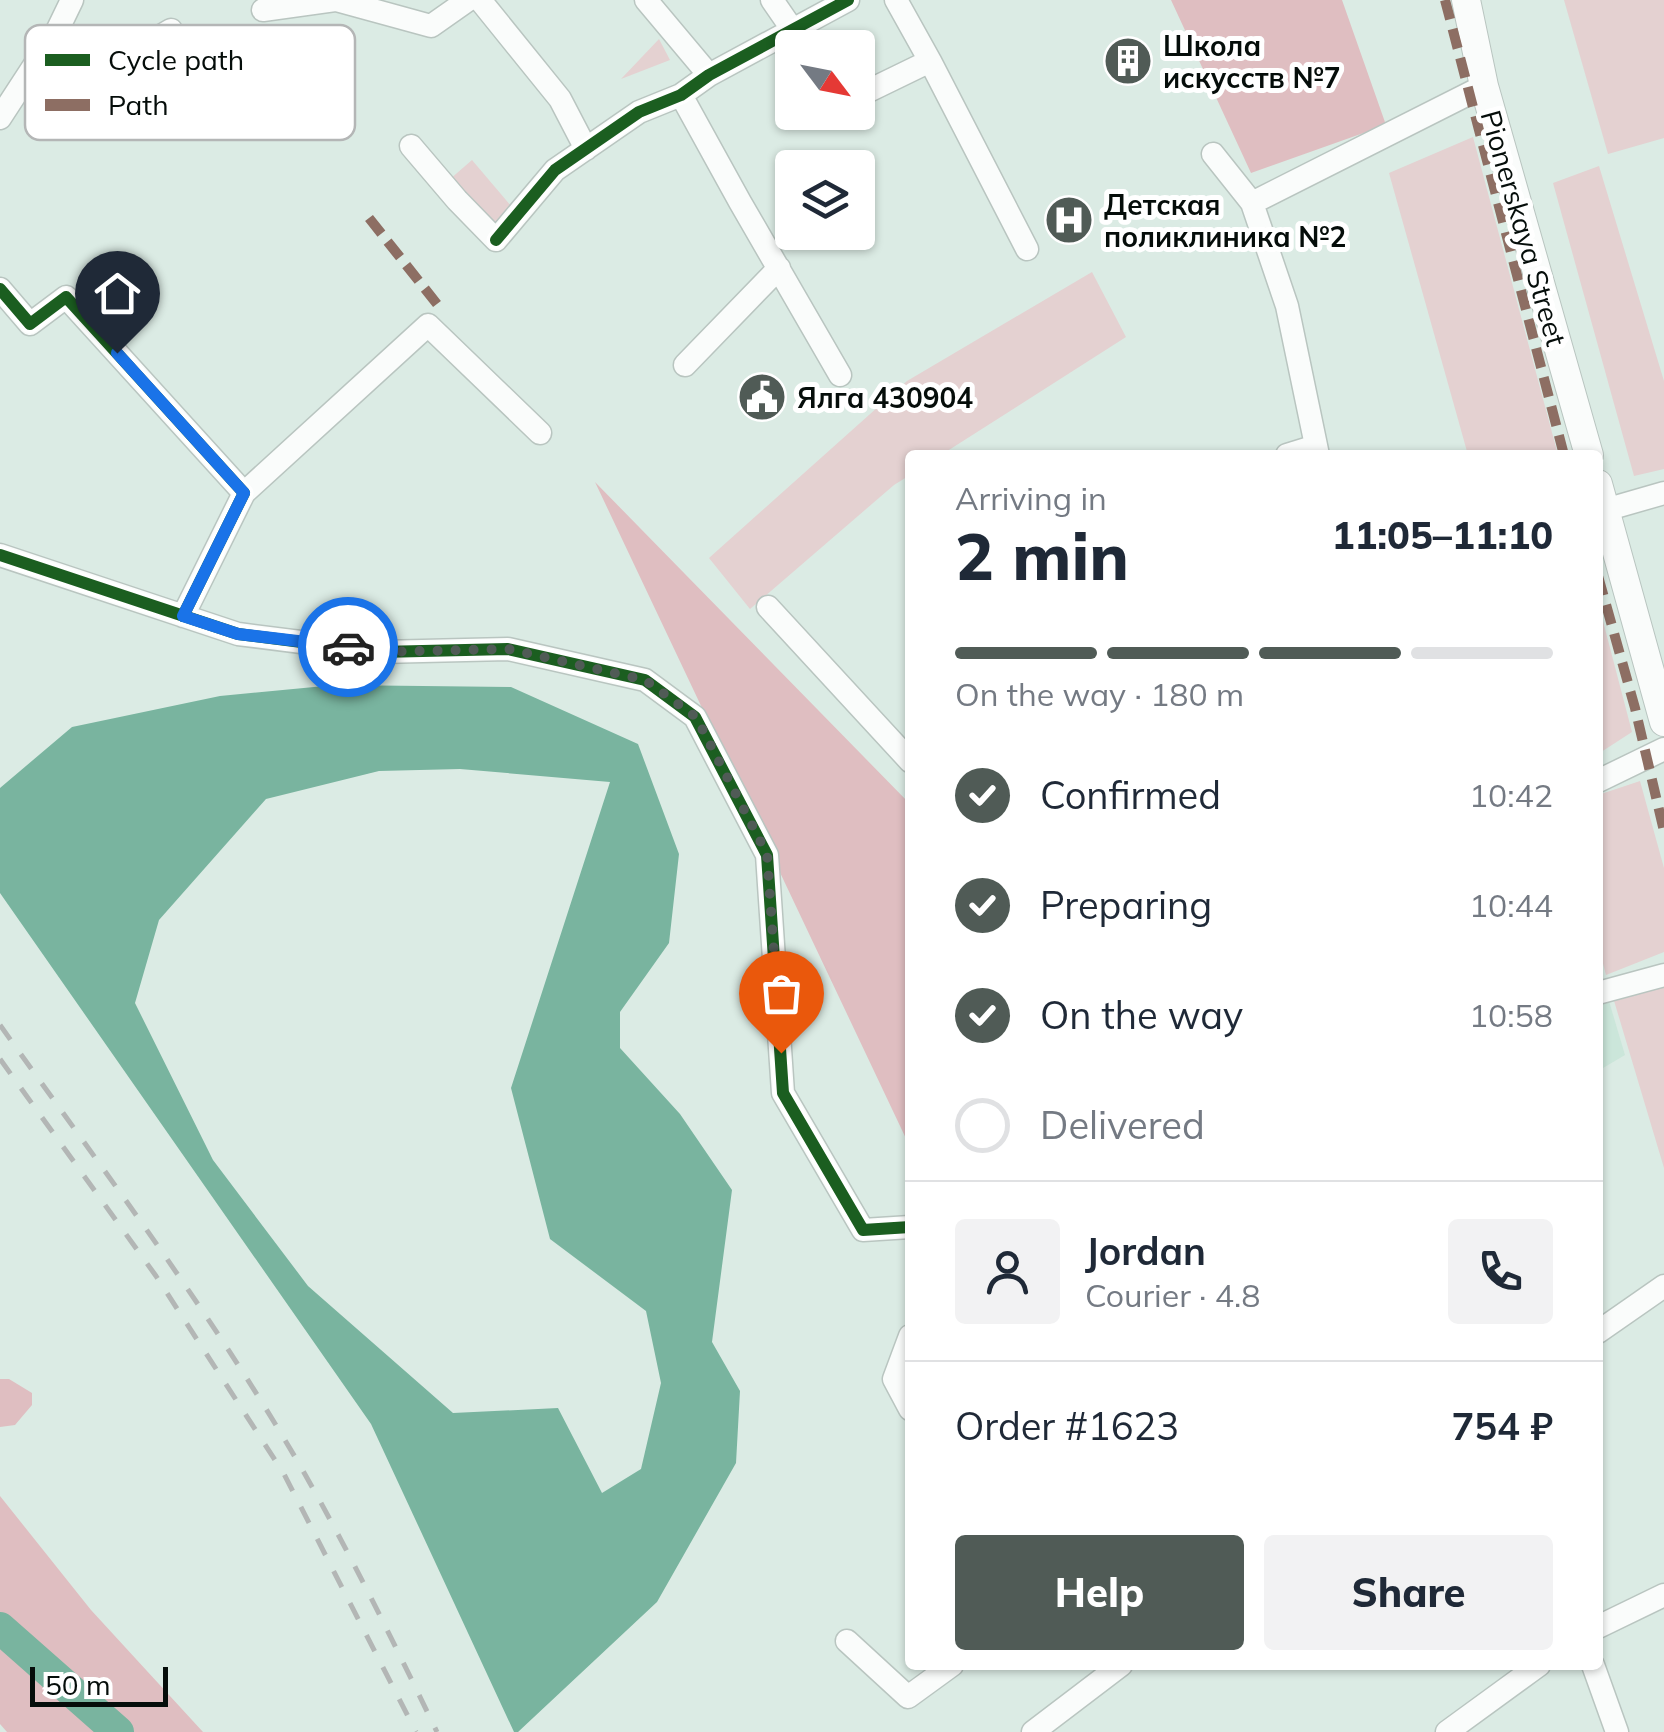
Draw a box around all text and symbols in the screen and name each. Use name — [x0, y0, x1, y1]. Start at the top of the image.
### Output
legend — [25, 25, 355, 140]
place label: Школа искусств №7 — [1163, 28, 1341, 95]
north arrow — [775, 30, 875, 130]
map controls — [775, 30, 875, 250]
building icon: Школа искусств №7 — [1102, 35, 1154, 87]
text: Cycle path — [108, 42, 244, 77]
text: Path — [108, 87, 169, 122]
street label: Pionerskaya Street — [1474, 106, 1574, 350]
button: layers — [775, 150, 875, 250]
place label: Детская поликлиника №2 — [1104, 187, 1346, 254]
hospital icon: Детская поликлиника №2 — [1043, 194, 1095, 246]
pin — [75, 251, 160, 354]
icon: home — [90, 266, 145, 321]
public building icon: Ялга 430904 — [736, 371, 788, 423]
place label: Ялга 430904 — [797, 380, 973, 415]
text: Arriving in — [955, 478, 1107, 518]
text: 11:05–11:10 — [1332, 511, 1553, 559]
text: 2 min — [955, 515, 1129, 596]
courier — [298, 597, 398, 697]
icon: car — [321, 620, 376, 675]
text: On the way · 180 m — [955, 674, 1244, 714]
icon: check — [955, 768, 1010, 823]
text: Confirmed — [1040, 771, 1221, 819]
text: 10:42 — [1469, 775, 1553, 815]
icon: check — [955, 878, 1010, 933]
text: Preparing — [1040, 881, 1212, 929]
text: 10:44 — [1469, 885, 1553, 925]
pin — [739, 951, 824, 1054]
icon: bag — [754, 966, 809, 1021]
icon: check — [955, 988, 1010, 1043]
text: On the way — [1040, 991, 1243, 1039]
text: 10:58 — [1469, 995, 1553, 1035]
text: Delivered — [1040, 1101, 1205, 1149]
button: person — [955, 1219, 1060, 1324]
button: phone — [1448, 1219, 1553, 1324]
text: Jordan — [1085, 1227, 1206, 1275]
text: Courier · 4.8 — [1085, 1275, 1261, 1315]
text: Order #1623 — [955, 1402, 1179, 1450]
text: 754 ₽ — [1451, 1402, 1553, 1450]
button: Help — [955, 1535, 1244, 1650]
button: Share — [1264, 1535, 1553, 1650]
scale bar — [30, 1662, 168, 1706]
text: 50 m — [45, 1667, 111, 1702]

